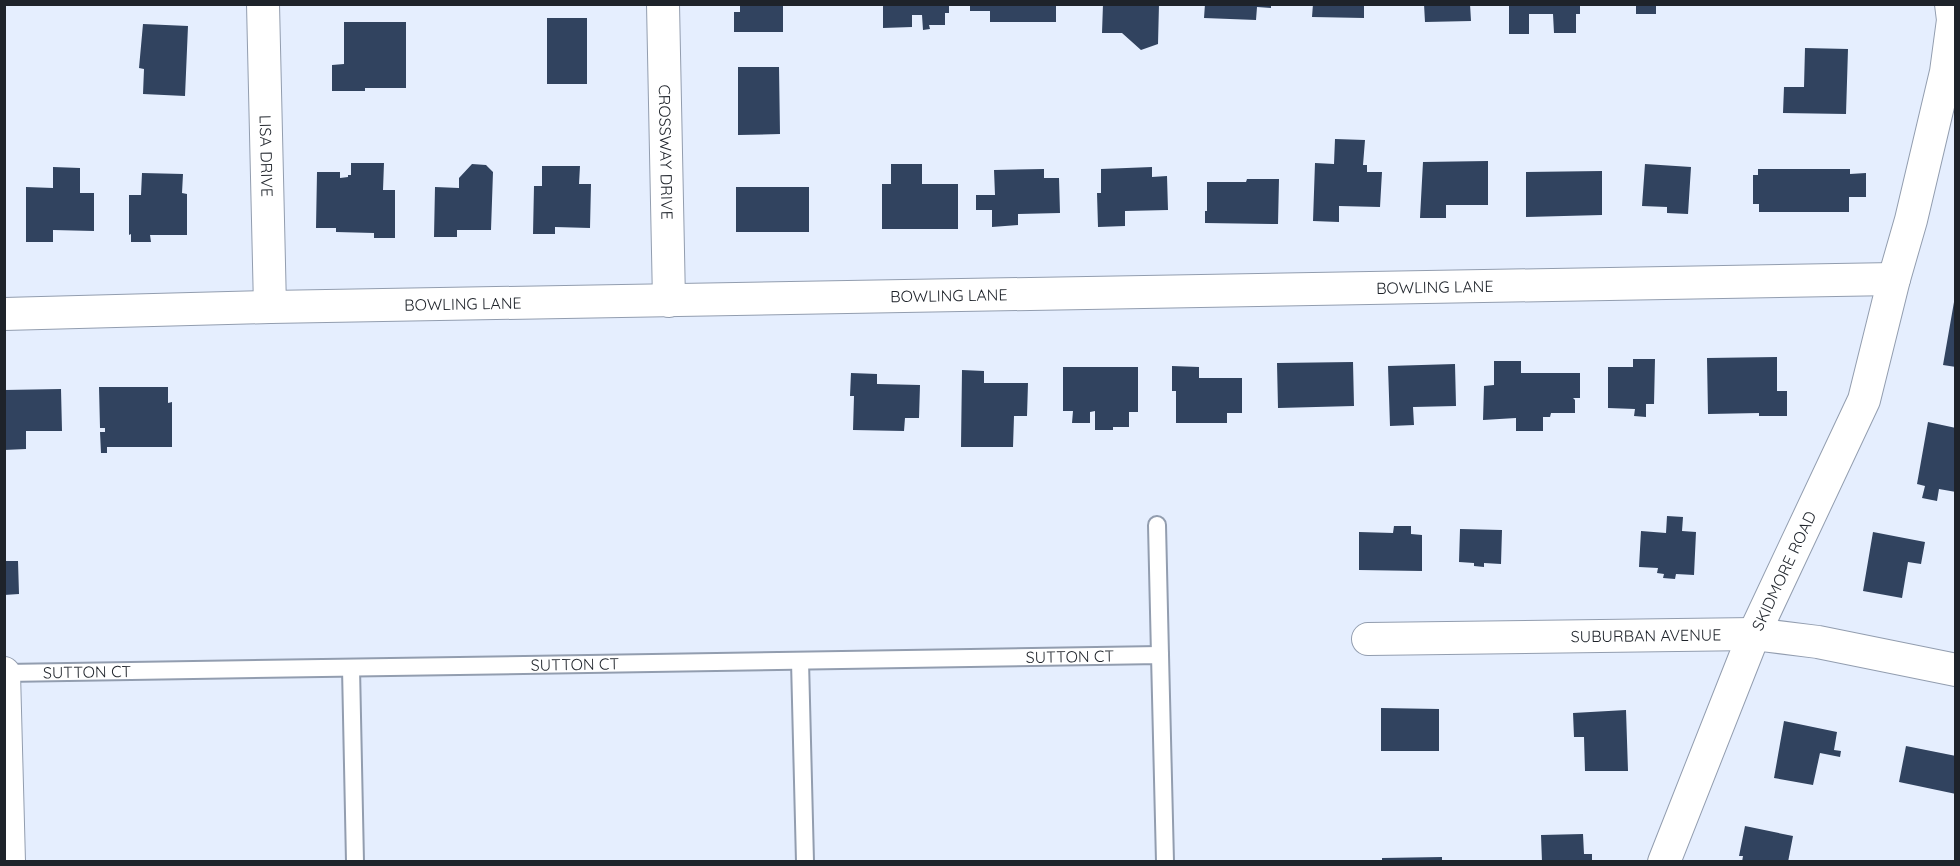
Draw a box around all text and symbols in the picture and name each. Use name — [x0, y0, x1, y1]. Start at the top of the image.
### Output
street label: CROSSWAY DRIVE — [655, 84, 677, 220]
street label: LISA DRIVE — [256, 115, 277, 197]
street label: BOWLING LANE — [1376, 276, 1494, 298]
street label: BOWLING LANE — [890, 284, 1008, 306]
street label: BOWLING LANE — [404, 293, 522, 315]
street label: SKIDMORE ROAD — [1747, 508, 1820, 634]
street label: SUBURBAN AVENUE — [1571, 624, 1721, 646]
street label: SUTTON CT — [1026, 646, 1115, 667]
street label: SUTTON CT — [531, 653, 620, 675]
street label: SUTTON CT — [43, 661, 132, 682]

